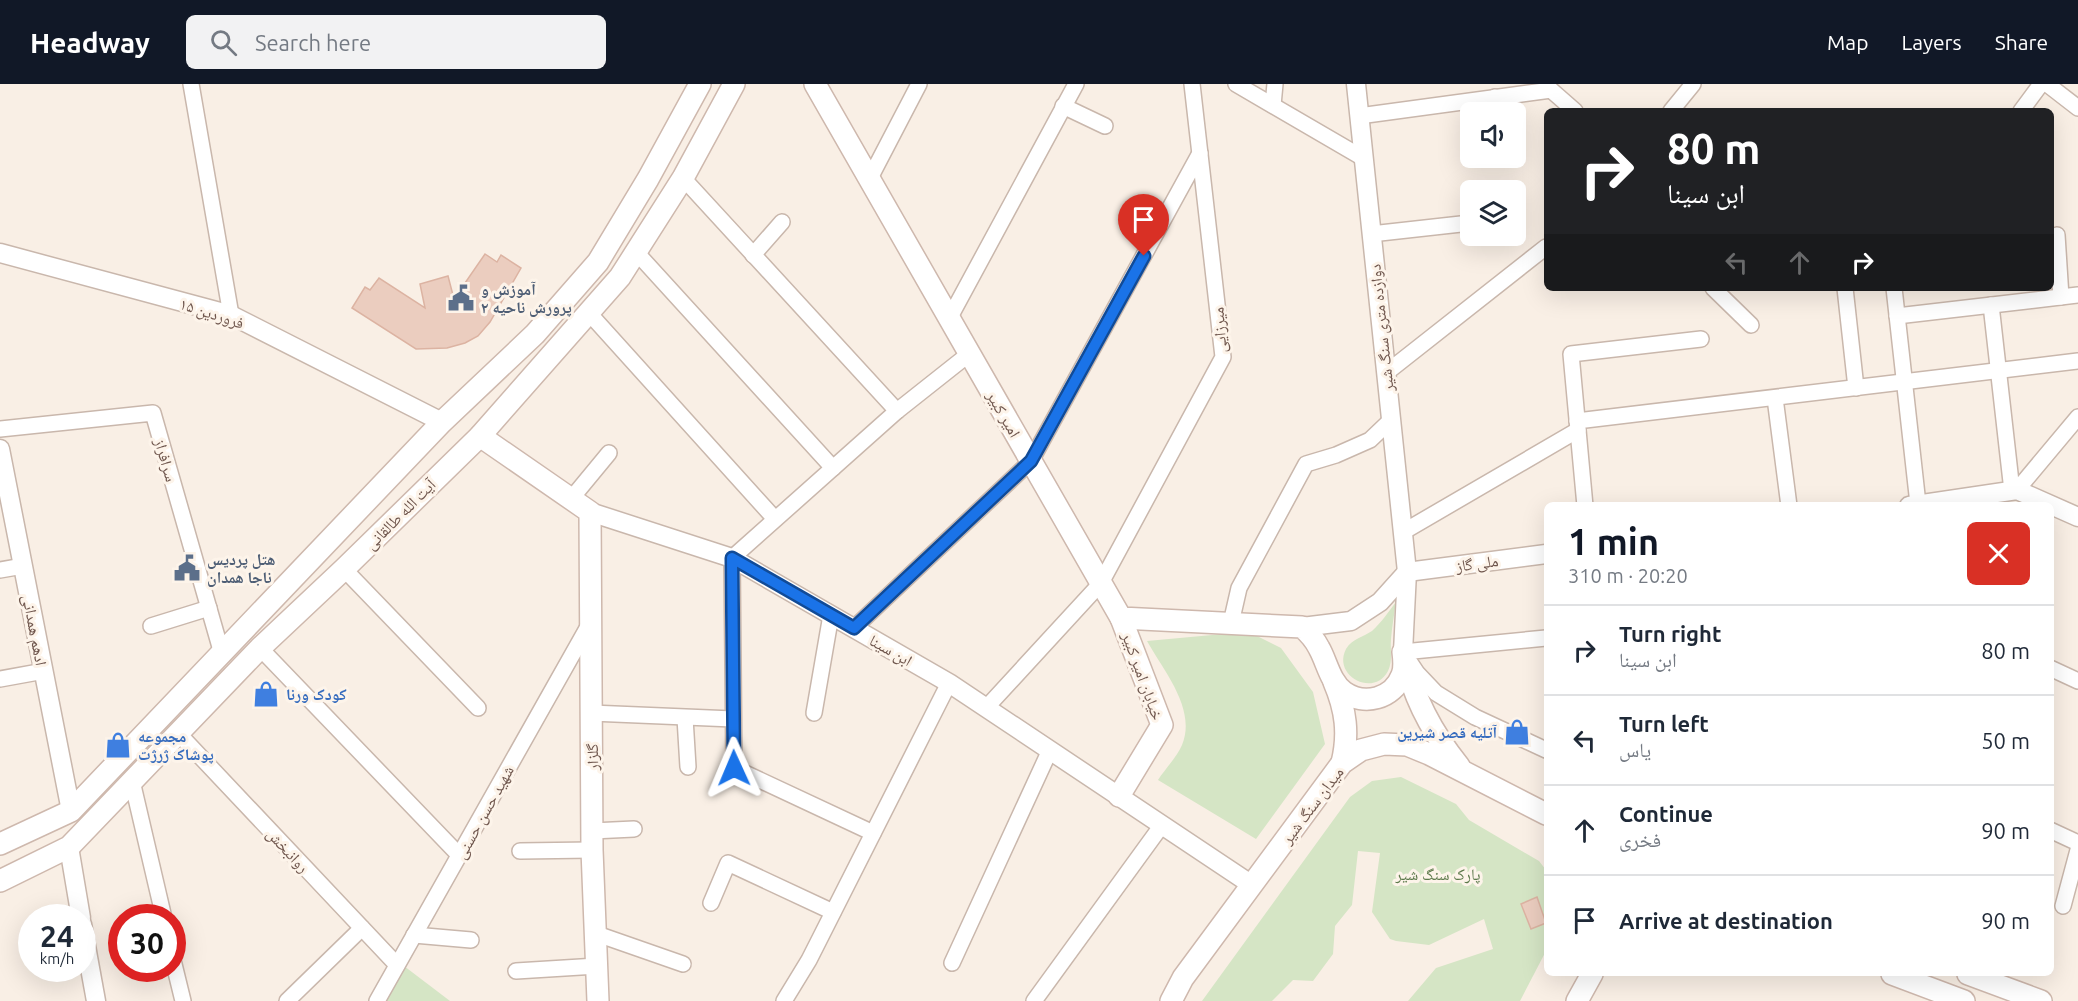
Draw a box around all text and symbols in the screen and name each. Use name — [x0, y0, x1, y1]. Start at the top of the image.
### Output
search box — [186, 15, 606, 69]
icon: search — [207, 26, 240, 59]
text: Headway — [30, 27, 150, 58]
text: Search here — [255, 30, 371, 55]
text: Map — [1827, 30, 1868, 54]
text: Layers — [1901, 30, 1962, 54]
text: Share — [1995, 30, 2048, 54]
map controls — [1460, 102, 1526, 246]
button: sound — [1460, 102, 1526, 168]
text: 80 m — [1667, 125, 1761, 172]
icon: right — [1568, 132, 1646, 210]
text: ابن سینا — [1667, 178, 1745, 208]
button: layers — [1460, 180, 1526, 246]
pin — [1118, 194, 1169, 256]
icon: arrive — [1127, 203, 1160, 236]
icon: left — [1720, 246, 1753, 279]
icon: ahead — [1783, 246, 1816, 279]
icon: right — [1846, 246, 1879, 279]
street label: دوازده متری سنگ شیر — [1365, 263, 1399, 394]
place label: آموزش و پرورش ناحیه ۲ — [481, 280, 572, 317]
public building icon: آموزش و پرورش ناحیه ۲ — [446, 283, 476, 313]
street label: ۱۵ فروردین — [177, 294, 246, 334]
street label: میرزایی — [1208, 306, 1232, 354]
street label: امیر کبیر — [982, 387, 1024, 441]
street label: سرافراز — [150, 435, 181, 484]
street label: آیت الله طالقانی — [361, 475, 441, 554]
text: 1 min — [1568, 521, 1659, 562]
button: close — [1967, 522, 2030, 585]
place label: هتل پردیس ناجا همدان — [207, 550, 276, 587]
street label: ملی گاز — [1454, 551, 1500, 577]
public building icon: هتل پردیس ناجا همدان — [172, 553, 202, 583]
text: 310 m · 20:20 — [1568, 564, 1688, 587]
street label: ادهم همدانی — [17, 593, 51, 668]
text: Turn right — [1619, 621, 1721, 646]
street label: خیابان امیر کبیر — [1117, 629, 1167, 723]
street label: ابن سینا — [865, 631, 916, 671]
icon: right — [1568, 634, 1601, 667]
text: 80 m — [1981, 638, 2030, 663]
text: ابن سینا — [1619, 648, 1677, 671]
shop icon: کودک ورنا — [251, 679, 281, 709]
place label: کودک ورنا — [286, 685, 347, 703]
text: Turn left — [1619, 711, 1709, 736]
shop icon: آتلیه قصر شیرین — [1502, 717, 1532, 747]
place label: آتلیه قصر شیرین — [1397, 723, 1498, 742]
icon: left — [1568, 724, 1601, 757]
place label: مجموعه پوشاک ژرژت — [138, 727, 214, 764]
text: 50 m — [1981, 728, 2030, 753]
shop icon: مجموعه پوشاک ژرژت — [103, 730, 133, 760]
position arrow — [702, 736, 766, 800]
text: یاس — [1619, 738, 1651, 761]
street label: گلزار — [583, 743, 602, 772]
street label: شهید حسن حسنی — [451, 762, 519, 863]
street label: میدان سنگ شیر — [1277, 763, 1348, 849]
text: Continue — [1619, 801, 1713, 826]
icon: ahead — [1568, 814, 1601, 847]
text: 90 m — [1981, 818, 2030, 843]
street label: روانبخش — [262, 824, 313, 877]
text: فخری — [1619, 828, 1661, 851]
park label: پارک سنگ شیر — [1395, 865, 1481, 884]
speed limit sign: 30 — [108, 904, 186, 982]
icon: arrive — [1568, 904, 1601, 937]
text: Arrive at destination — [1619, 908, 1833, 933]
text: 90 m — [1981, 908, 2030, 933]
text: 24 — [40, 919, 74, 953]
text: km/h — [40, 950, 74, 967]

